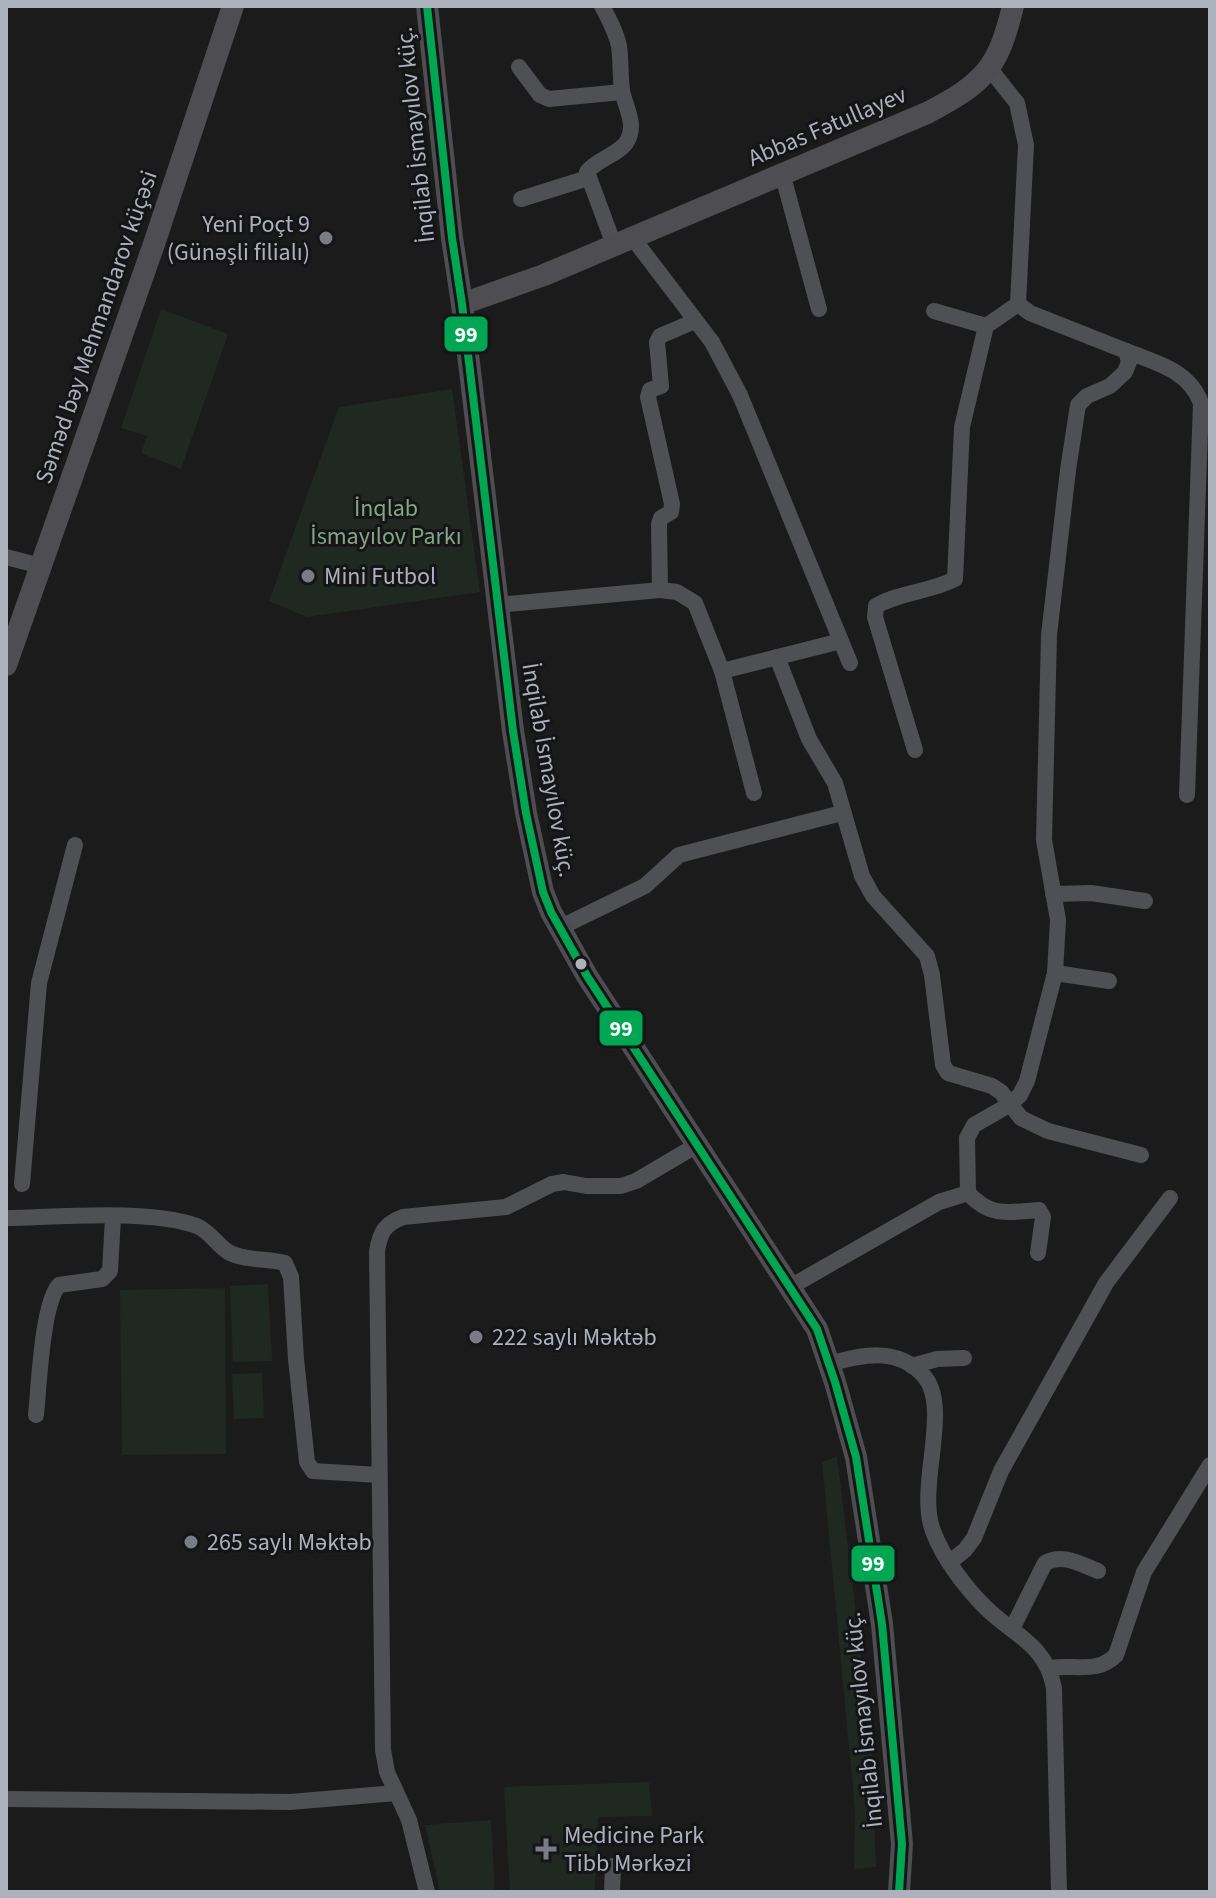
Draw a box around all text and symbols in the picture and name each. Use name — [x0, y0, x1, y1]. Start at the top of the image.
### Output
street label: İnqilab İsmayılov küç. — [387, 25, 444, 245]
street label: Abbas Fətullayev — [742, 77, 912, 176]
street label: Səməd bəy Mehmandarov küçəsi — [26, 166, 167, 488]
place label: Yeni Poçt 9 (Günəşli filialı) — [167, 207, 310, 270]
marker: Yeni Poçt 9 (Günəşli filialı) — [317, 229, 335, 247]
line badge: 99 — [443, 315, 489, 353]
text: 99 — [454, 319, 478, 351]
park label: İnqlab İsmayılov Parkı — [310, 491, 462, 554]
place label: Mini Futbol — [324, 559, 436, 594]
marker: Mini Futbol — [299, 567, 317, 585]
street label: İnqilab İsmayılov küç. — [512, 660, 585, 880]
unlabelled marker — [573, 956, 589, 972]
line badge: 99 — [598, 1009, 644, 1047]
text: 99 — [609, 1013, 633, 1045]
place label: 222 saylı Məktəb — [492, 1320, 657, 1355]
marker: 222 saylı Məktəb — [467, 1328, 485, 1346]
place label: 265 saylı Məktəb — [207, 1525, 372, 1560]
marker: 265 saylı Məktəb — [182, 1533, 200, 1551]
line badge: 99 — [850, 1544, 896, 1583]
text: 99 — [861, 1548, 885, 1580]
street label: İnqilab İsmayılov küç. — [835, 1610, 892, 1830]
place label: Medicine Park Tibb Mərkəzi — [564, 1818, 704, 1881]
marker: Medicine Park Tibb Mərkəzi — [535, 1838, 557, 1860]

